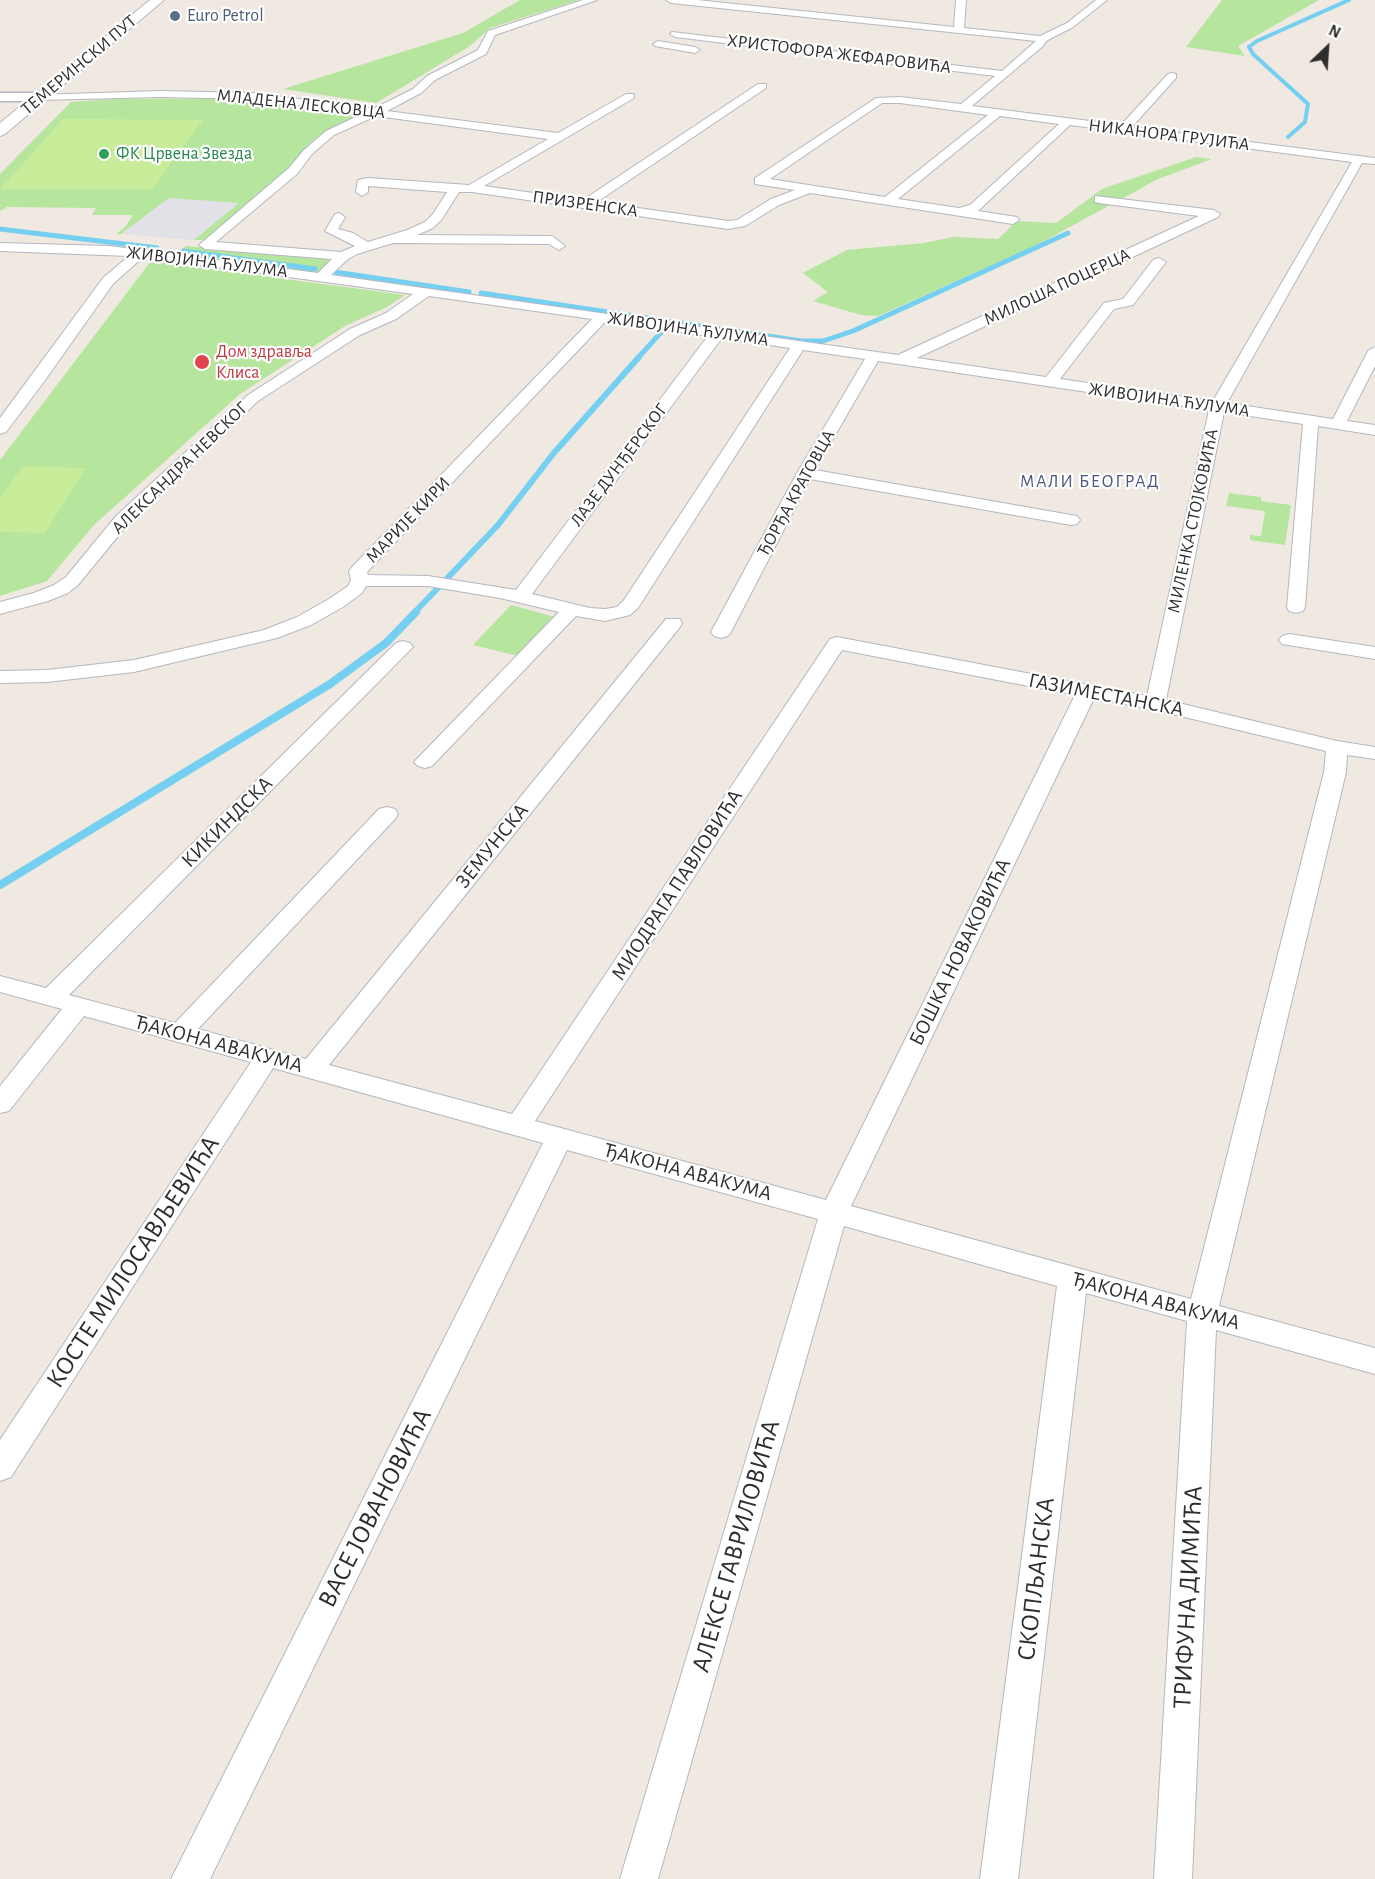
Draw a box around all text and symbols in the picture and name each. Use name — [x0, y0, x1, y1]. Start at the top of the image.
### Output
place label: Euro Petrol — [187, 5, 264, 27]
marker: Euro Petrol — [168, 9, 182, 23]
street label: ТЕМЕРИНСКИ ПУТ — [17, 10, 141, 120]
north arrow — [1297, 18, 1357, 78]
text: N — [1326, 22, 1343, 41]
street label: ХРИСТОФОРА ЖЕФАРОВИЋА — [726, 30, 952, 78]
street label: МЛАДЕНА ЛЕСКОВЦА — [216, 84, 386, 124]
street label: НИКАНОРА ГРУЈИЋА — [1087, 114, 1251, 156]
place label: ФК Црвена Звезда — [116, 143, 252, 165]
marker: ФК Црвена Звезда — [97, 147, 111, 161]
street label: ПРИЗРЕНСКА — [531, 186, 639, 222]
street label: ЖИВОЈИНА ЋУЛУМА — [125, 241, 289, 283]
street label: МИЛОША ПОЦЕРЦА — [980, 244, 1134, 330]
street label: ЖИВОЈИНА ЋУЛУМА — [606, 307, 770, 351]
place label: Дом здравља Клиса — [216, 341, 312, 384]
marker: Дом здравља Клиса — [193, 353, 211, 371]
street label: ЖИВОЈИНА ЋУЛУМА — [1087, 378, 1251, 422]
street label: АЛЕКСАНДРА НЕВСКОГ — [107, 397, 253, 539]
street label: ЛАЗЕ ДУНЂЕРСКОГ — [566, 399, 672, 531]
street label: ЂОРЂА КРАТОВЦА — [752, 426, 840, 560]
street label: МИЛЕНКА СТОЈКОВИЋА — [1163, 427, 1223, 615]
district label: МАЛИ БЕОГРАД — [1020, 471, 1160, 493]
street label: МАРИЈЕ КИРИ — [361, 472, 455, 568]
street label: ГАЗИМЕСТАНСКА — [1026, 668, 1186, 722]
street label: КИКИНДСКА — [176, 771, 278, 873]
street label: МИОДРАГА ПАВЛОВИЋА — [606, 785, 748, 985]
street label: ЗЕМУНСКА — [450, 799, 534, 893]
street label: БОШКА НОВАКОВИЋА — [904, 854, 1016, 1050]
street label: ЂАКОНА АВАКУМА — [132, 1009, 306, 1079]
street label: КОСТЕ МИЛОСАВЉЕВИЋА — [40, 1130, 226, 1394]
street label: ЂАКОНА АВАКУМА — [601, 1137, 775, 1207]
street label: ЂАКОНА АВАКУМА — [1069, 1266, 1243, 1336]
street label: ВАСЕ ЈОВАНОВИЋА — [311, 1403, 439, 1613]
street label: АЛЕКСЕ ГАВРИЛОВИЋА — [685, 1416, 787, 1676]
street label: ТРИФУНА ДИМИЋА — [1167, 1485, 1209, 1709]
street label: СКОПЉАНСКА — [1011, 1496, 1061, 1662]

